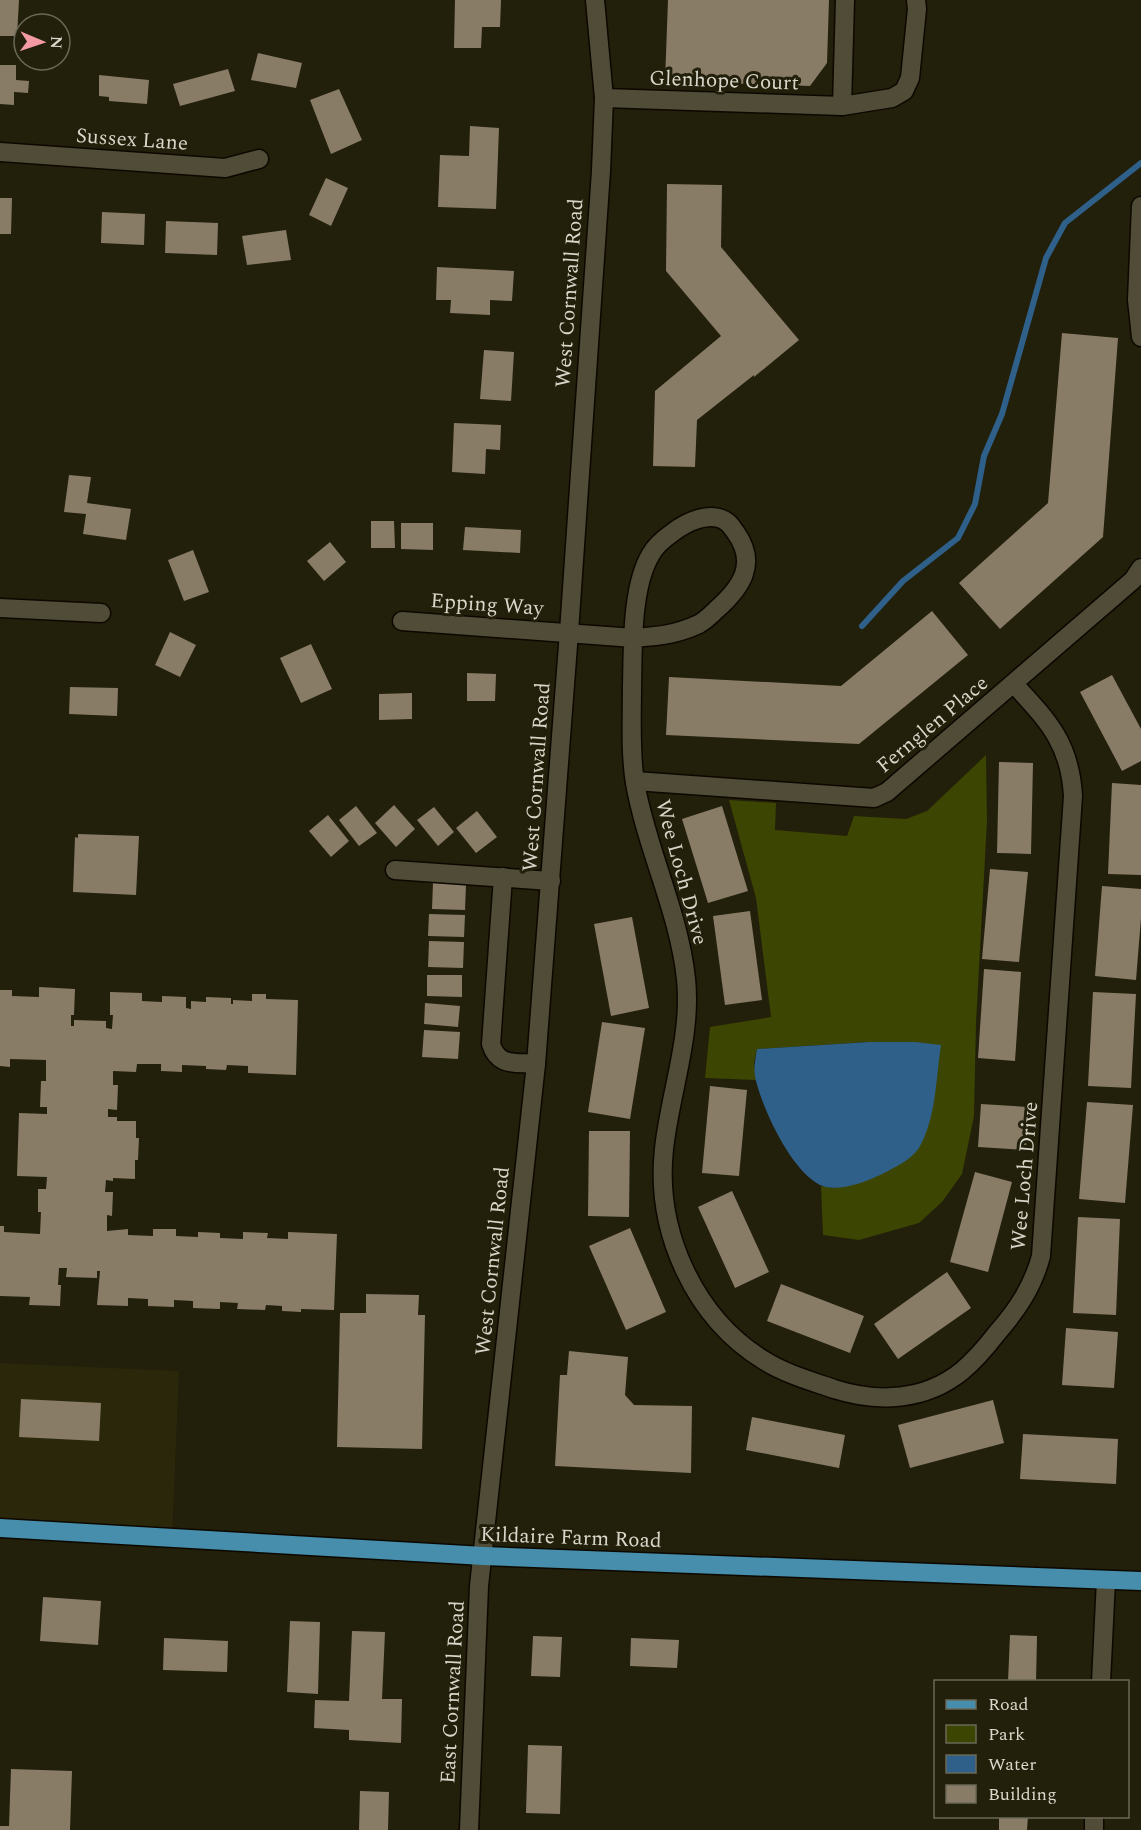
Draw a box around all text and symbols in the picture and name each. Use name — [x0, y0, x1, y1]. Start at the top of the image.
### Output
north arrow — [12, 12, 72, 72]
text: N — [44, 36, 68, 49]
street label: Glenhope Court — [649, 62, 799, 100]
street label: Sussex Lane — [75, 120, 189, 160]
street label: West Cornwall Road — [547, 197, 593, 389]
street label: Epping Way — [429, 585, 545, 625]
street label: Fernglen Place — [869, 668, 996, 781]
street label: West Cornwall Road — [514, 681, 560, 873]
street label: Wee Loch Drive — [646, 796, 716, 949]
street label: Wee Loch Drive — [1003, 1100, 1047, 1252]
street label: West Cornwall Road — [467, 1165, 519, 1357]
street label: Kildaire Farm Road — [480, 1519, 662, 1557]
street label: East Cornwall Road — [432, 1600, 474, 1784]
legend — [934, 1680, 1129, 1818]
text: Road — [988, 1691, 1029, 1718]
text: Park — [988, 1721, 1025, 1748]
text: Water — [988, 1751, 1036, 1778]
text: Building — [988, 1781, 1057, 1808]

